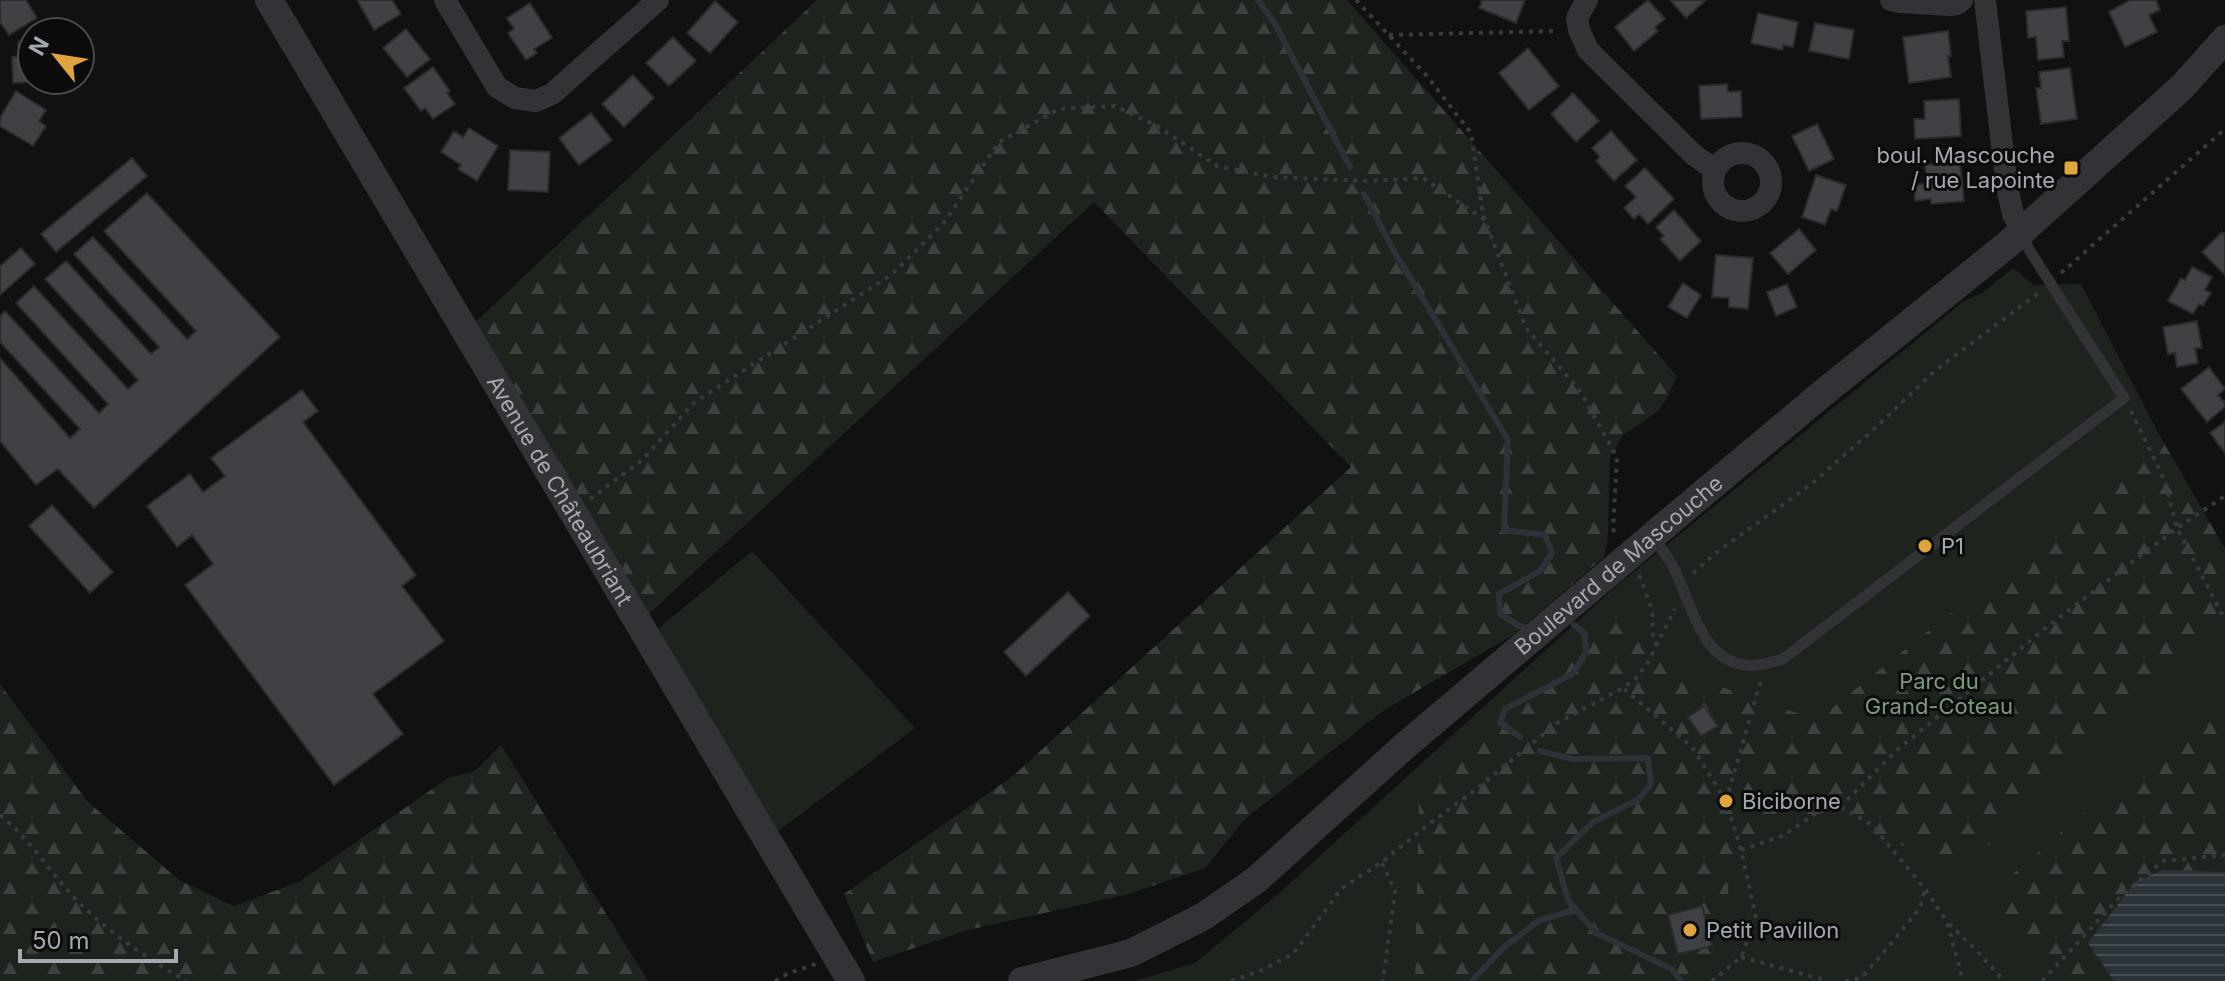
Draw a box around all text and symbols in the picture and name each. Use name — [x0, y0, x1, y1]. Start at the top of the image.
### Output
north arrow — [16, 16, 96, 96]
text: N — [23, 32, 54, 60]
place label: boul. Mascouche / rue Lapointe — [1876, 142, 2055, 193]
marker: boul. Mascouche / rue Lapointe — [2062, 159, 2080, 177]
street label: Avenue de Châteaubriant — [482, 371, 638, 610]
street label: Boulevard de Mascouche — [1509, 470, 1728, 660]
place label: P1 — [1941, 533, 1964, 559]
marker: P1 — [1916, 537, 1934, 555]
park label: Parc du Grand-Coteau — [1865, 668, 2013, 719]
place label: Biciborne — [1742, 788, 1841, 814]
marker: Biciborne — [1717, 792, 1735, 810]
scale bar — [20, 913, 176, 963]
place label: Petit Pavillon — [1706, 917, 1839, 943]
marker: Petit Pavillon — [1681, 921, 1699, 939]
text: 50 m — [32, 926, 90, 955]

